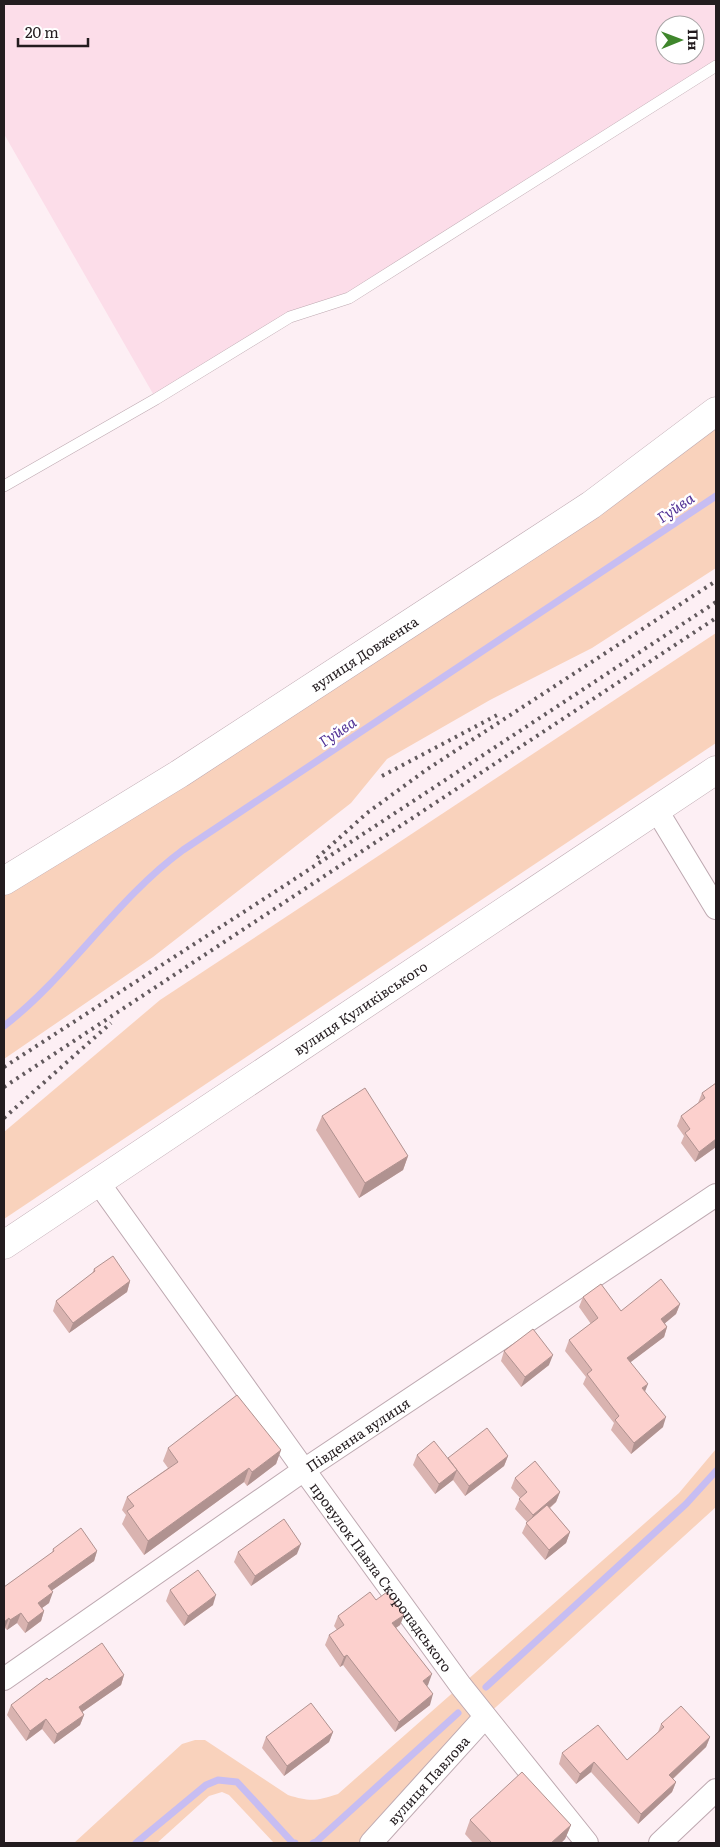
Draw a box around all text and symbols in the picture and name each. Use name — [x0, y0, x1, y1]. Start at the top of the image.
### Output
scale bar — [18, 15, 88, 47]
north arrow — [655, 15, 705, 65]
text: 20 m — [25, 20, 59, 43]
text: Пн — [684, 29, 704, 51]
water label: Гуйва — [652, 486, 699, 528]
street label: вулиця Довженка — [306, 611, 422, 696]
water label: Гуйва — [314, 710, 361, 752]
street label: вулиця Куликівського — [289, 956, 431, 1059]
street label: Південна вулиця — [302, 1392, 413, 1476]
street label: провулок Павла Скоропадського — [306, 1478, 457, 1676]
street label: вулиця Павлова — [382, 1731, 474, 1829]

